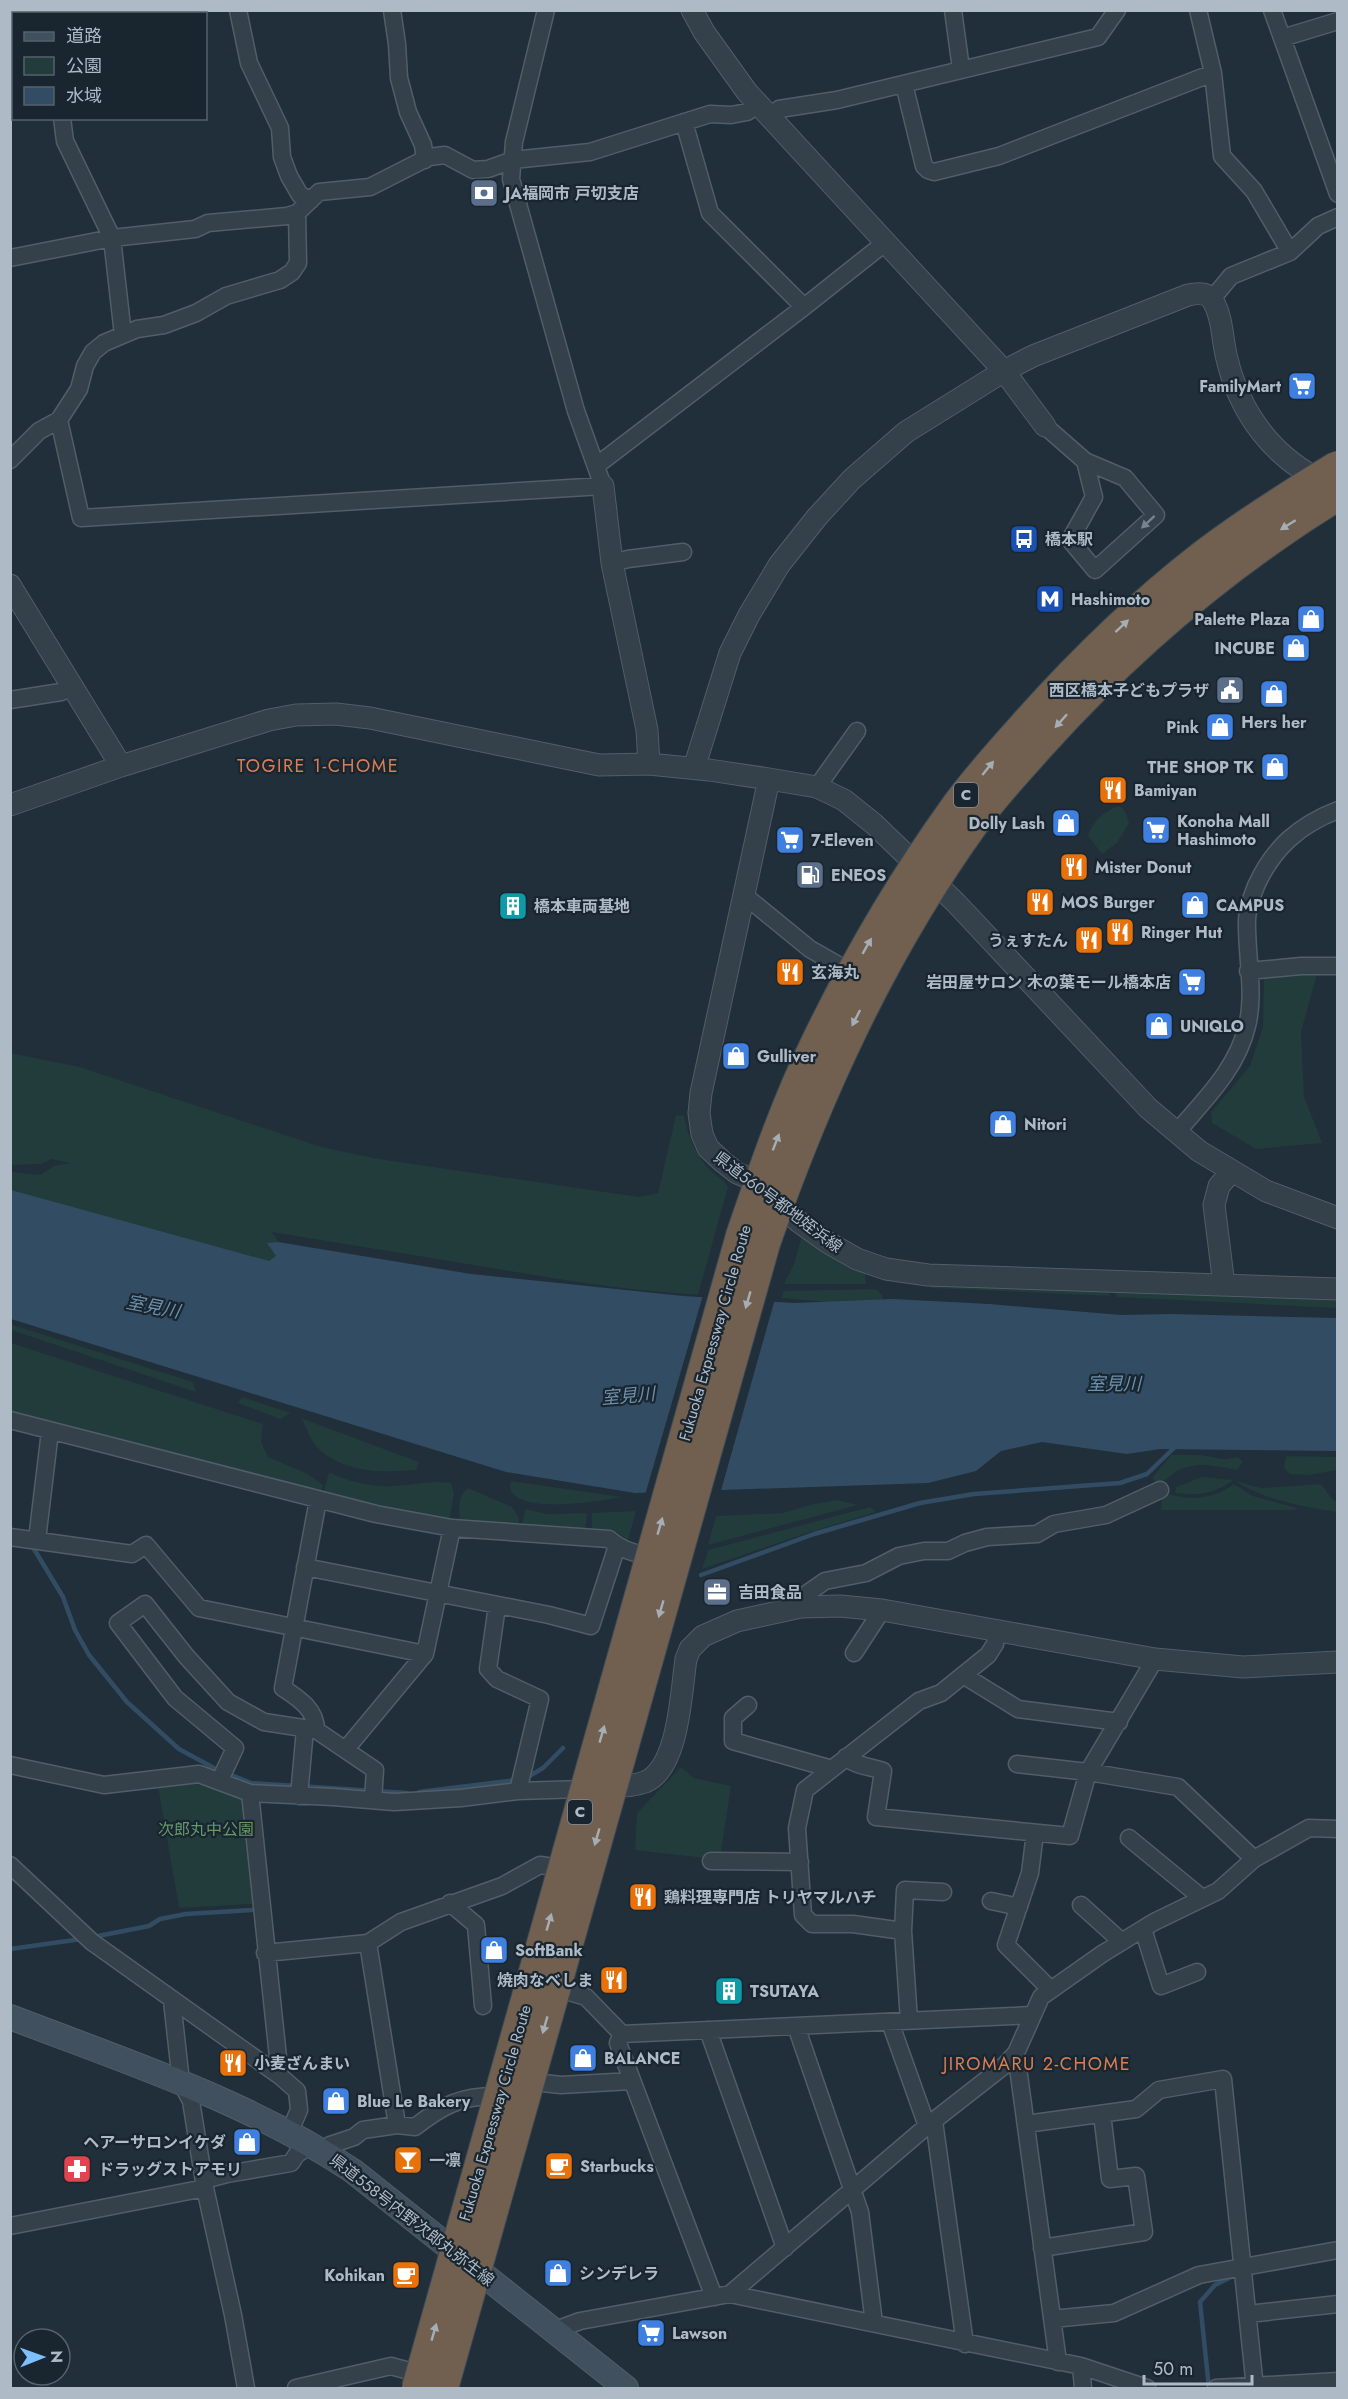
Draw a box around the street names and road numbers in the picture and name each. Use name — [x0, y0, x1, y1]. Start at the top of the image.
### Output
road number: C — [954, 783, 978, 807]
street label: 県道560号都地姪浜線 — [709, 1146, 847, 1258]
street label: Fukuoka Expressway Circle Route — [673, 1222, 757, 1444]
road number: C — [568, 1800, 592, 1824]
street label: Fukuoka Expressway Circle Route — [453, 2002, 537, 2224]
street label: 県道558号内野次郎丸弥生線 — [325, 2149, 499, 2291]

